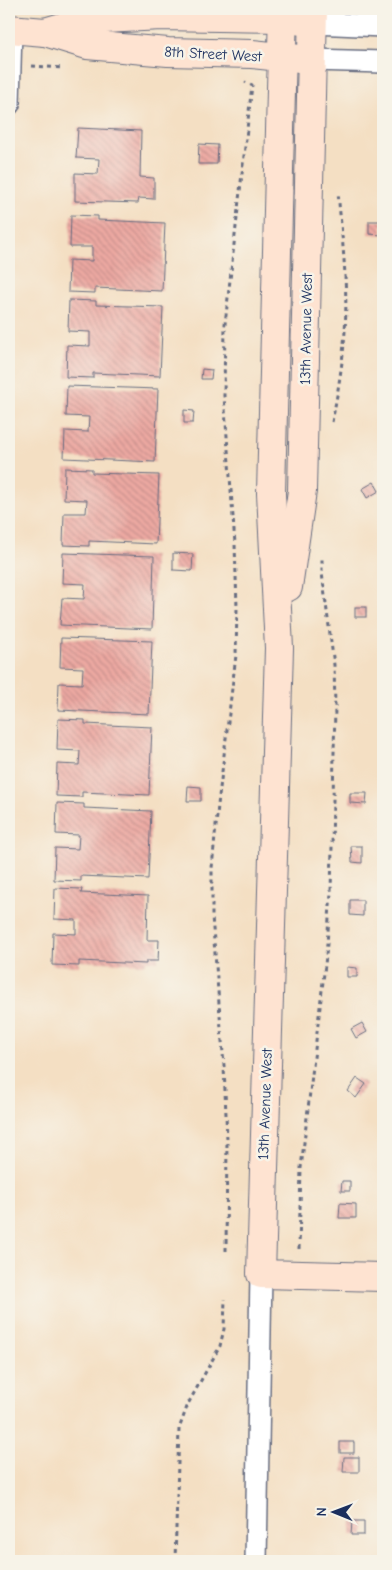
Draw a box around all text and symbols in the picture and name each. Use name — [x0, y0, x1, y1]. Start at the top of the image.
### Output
street label: 8th Street West — [164, 42, 263, 66]
street label: 13th Avenue West — [296, 272, 316, 385]
street label: 13th Avenue West — [254, 1047, 276, 1160]
north arrow — [310, 1488, 360, 1538]
text: N — [313, 1507, 330, 1516]

